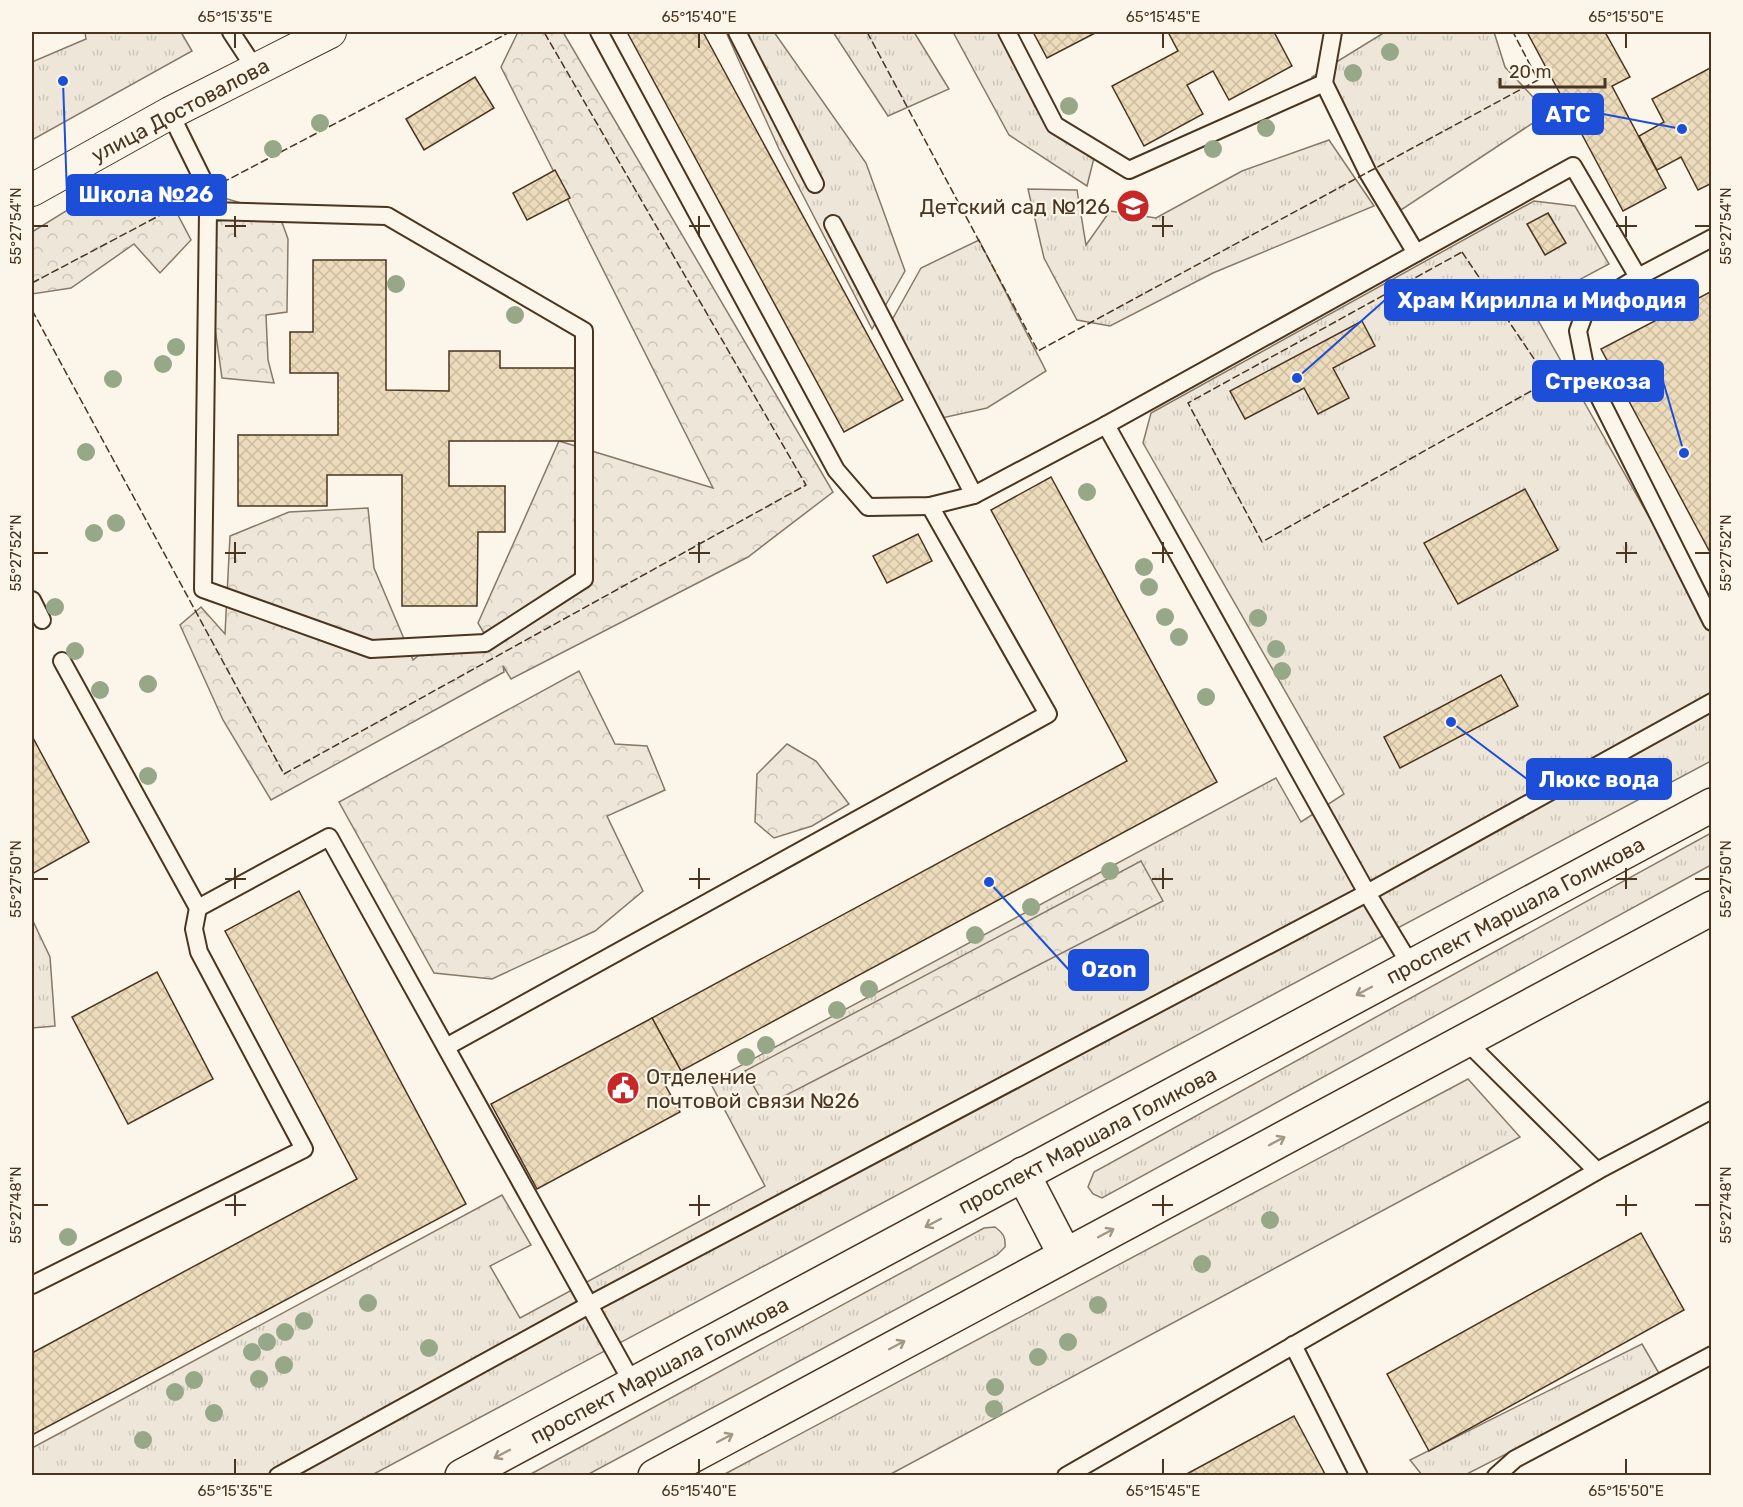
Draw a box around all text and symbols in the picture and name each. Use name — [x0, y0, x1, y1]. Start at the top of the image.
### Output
text: 65°15'35"E — [197, 8, 273, 26]
text: 65°15'40"E — [661, 8, 737, 26]
text: 65°15'45"E — [1126, 8, 1200, 26]
text: 65°15'50"E — [1588, 8, 1664, 26]
scale bar — [1500, 51, 1605, 89]
street label: улица Достовалова — [87, 53, 273, 167]
text: 20 m — [1509, 61, 1551, 83]
callout: АТС — [1533, 94, 1603, 134]
text: АТС — [1545, 101, 1591, 128]
callout: Школа №26 — [67, 175, 226, 215]
text: Школа №26 — [79, 181, 213, 208]
text: 55°27'54"N — [7, 187, 25, 265]
text: 55°27'54"N — [1717, 187, 1735, 265]
school or university icon: Детский сад №126 — [1115, 188, 1151, 224]
place label: Детский сад №126 — [920, 194, 1110, 219]
callout: Храм Кирилла и Мифодия — [1385, 280, 1698, 320]
text: Храм Кирилла и Мифодия — [1397, 287, 1687, 314]
callout: Стрекоза — [1533, 361, 1663, 401]
text: Стрекоза — [1545, 368, 1651, 395]
text: 55°27'52"N — [7, 514, 25, 592]
text: 55°27'52"N — [1717, 514, 1735, 592]
callout: Люкс вода — [1527, 759, 1671, 799]
text: Люкс вода — [1539, 766, 1659, 793]
street label: проспект Маршала Голикова — [1381, 831, 1649, 989]
text: 55°27'50"N — [7, 840, 25, 918]
text: 55°27'50"N — [1717, 840, 1735, 918]
callout: Ozon — [1069, 950, 1148, 990]
text: Ozon — [1081, 956, 1137, 983]
one-way arrow — [1356, 985, 1373, 997]
street label: проспект Маршала Голикова — [953, 1061, 1221, 1219]
place label: Отделение почтовой связи №26 — [646, 1064, 859, 1113]
public building icon: Отделение почтовой связи №26 — [605, 1070, 641, 1106]
one-way arrow — [1268, 1135, 1286, 1146]
text: 55°27'48"N — [7, 1166, 25, 1244]
text: 55°27'48"N — [1717, 1166, 1735, 1244]
one-way arrow — [925, 1217, 942, 1229]
one-way arrow — [1096, 1227, 1114, 1238]
street label: проспект Маршала Голикова — [525, 1291, 793, 1449]
one-way arrow — [888, 1339, 906, 1351]
one-way arrow — [716, 1432, 733, 1444]
one-way arrow — [494, 1449, 512, 1460]
text: 65°15'35"E — [197, 1482, 273, 1500]
text: 65°15'40"E — [661, 1482, 737, 1500]
text: 65°15'45"E — [1126, 1482, 1200, 1500]
text: 65°15'50"E — [1588, 1482, 1664, 1500]

